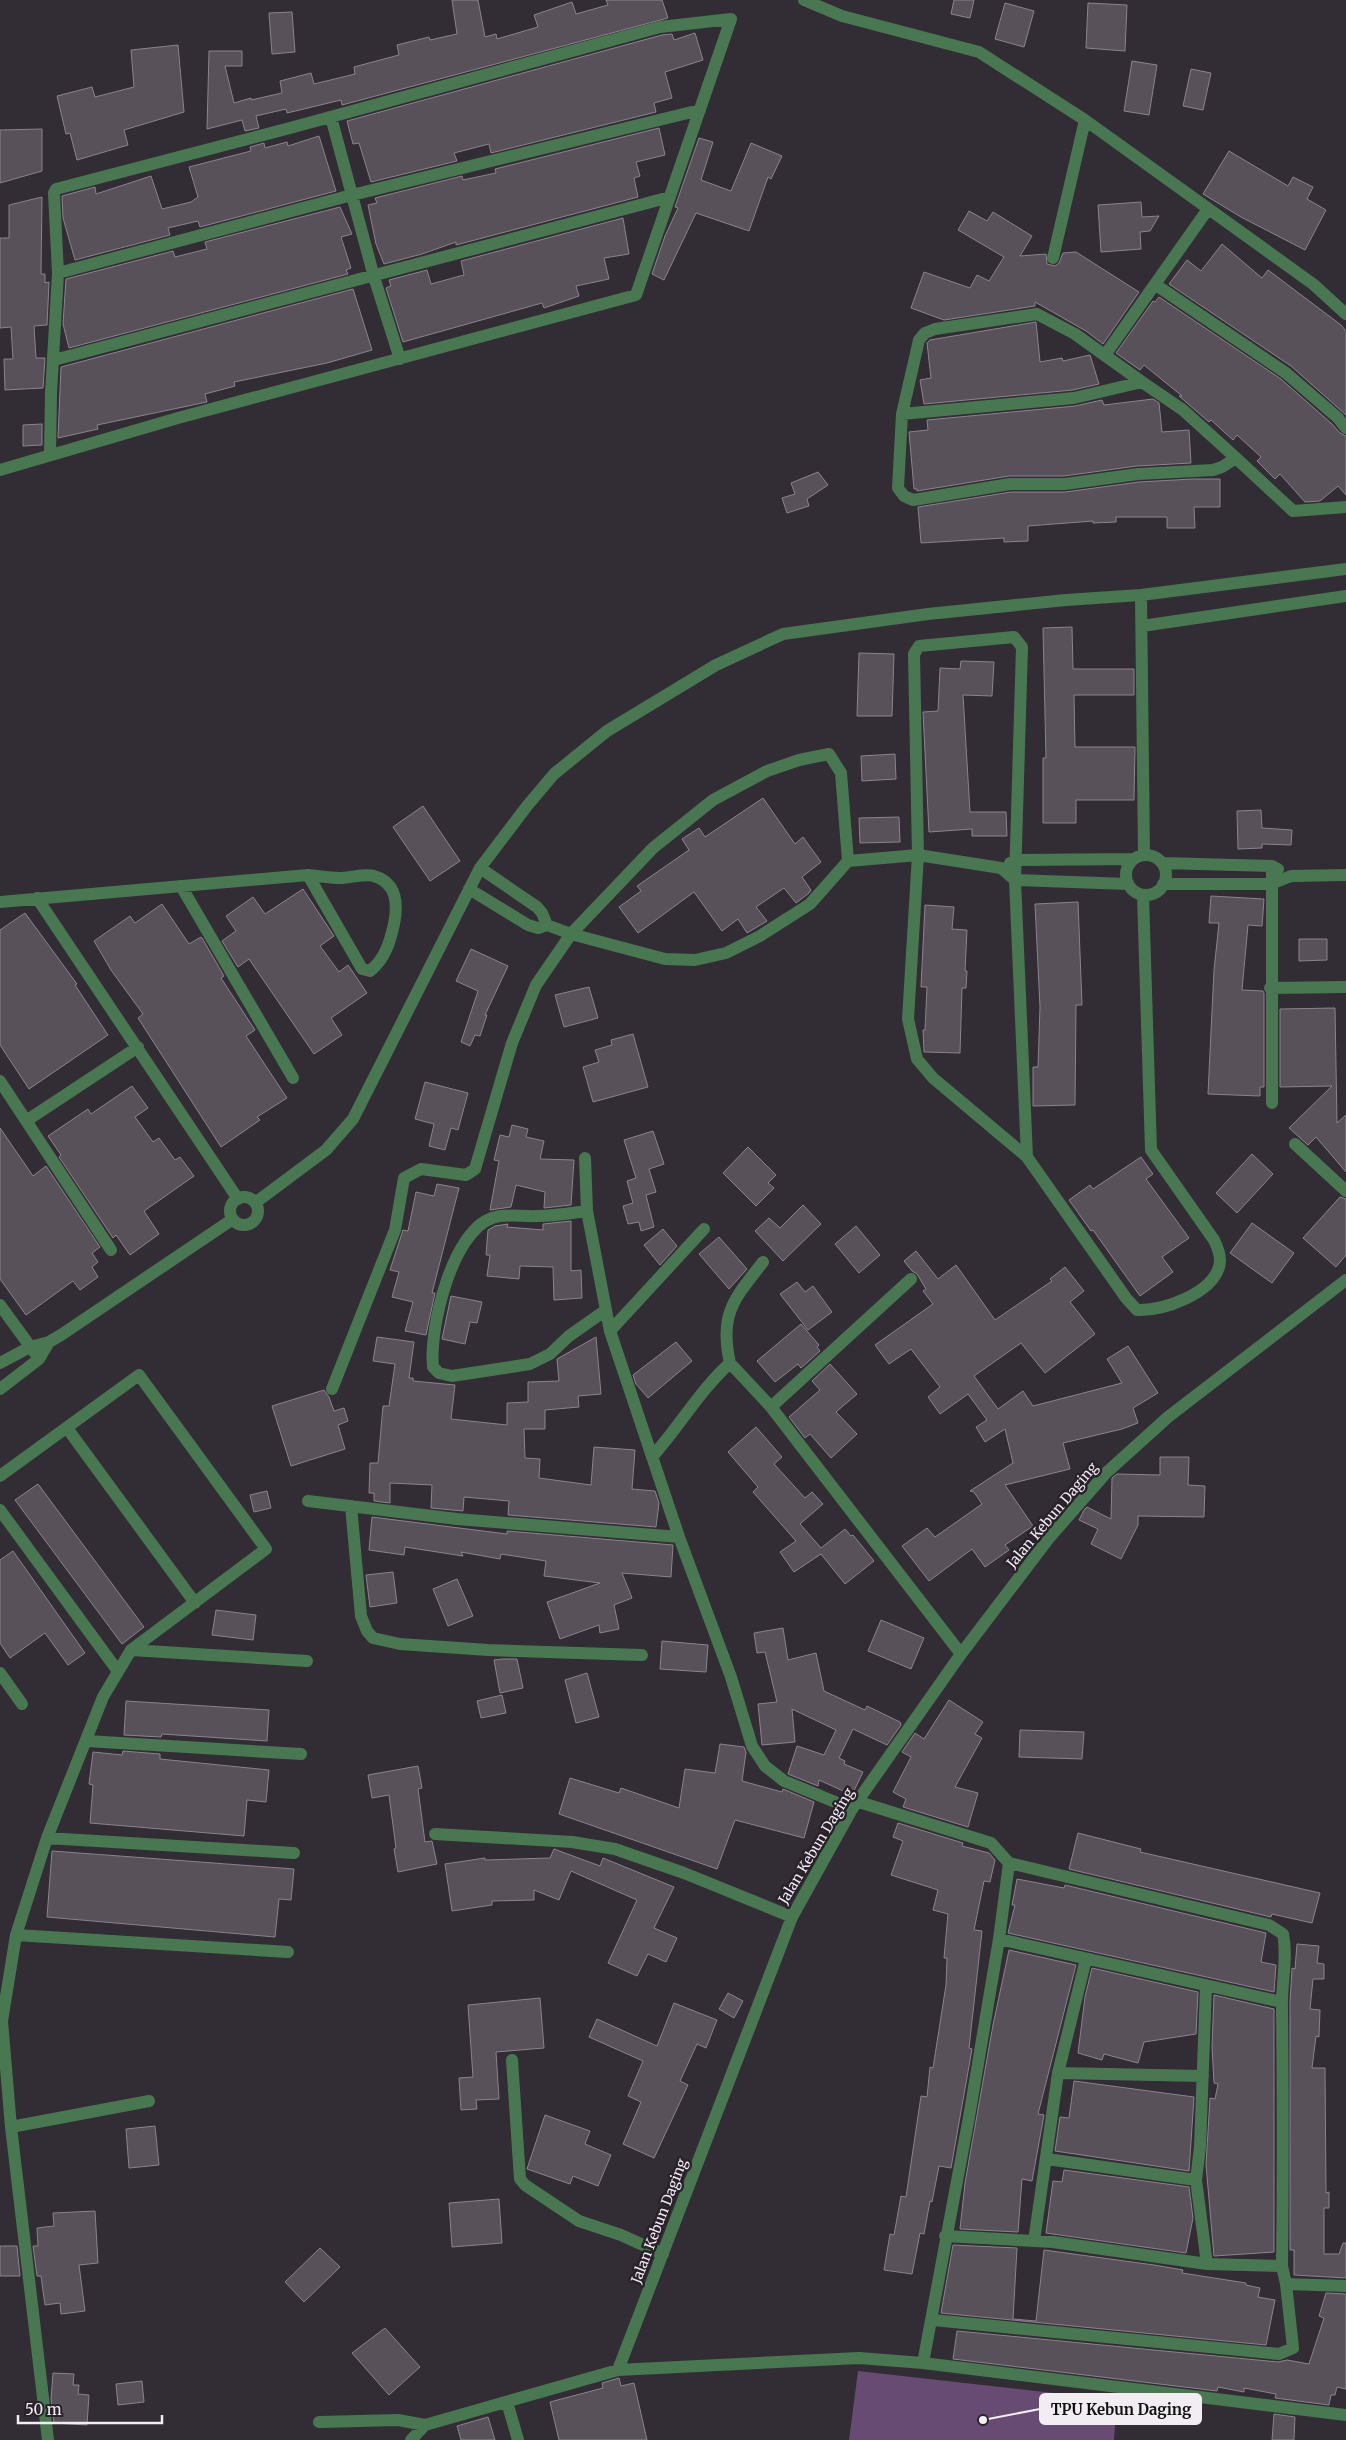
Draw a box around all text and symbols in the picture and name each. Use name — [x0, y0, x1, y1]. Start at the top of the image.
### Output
street label: Jalan Kebun Daging — [1002, 1458, 1102, 1572]
street label: Jalan Kebun Daging — [774, 1784, 858, 1908]
street label: Jalan Kebun Daging — [627, 2156, 691, 2287]
scale bar — [18, 2392, 161, 2424]
callout: TPU Kebun Daging — [1040, 2394, 1201, 2424]
text: 50 m — [25, 2400, 62, 2419]
text: TPU Kebun Daging — [1051, 2400, 1192, 2419]

